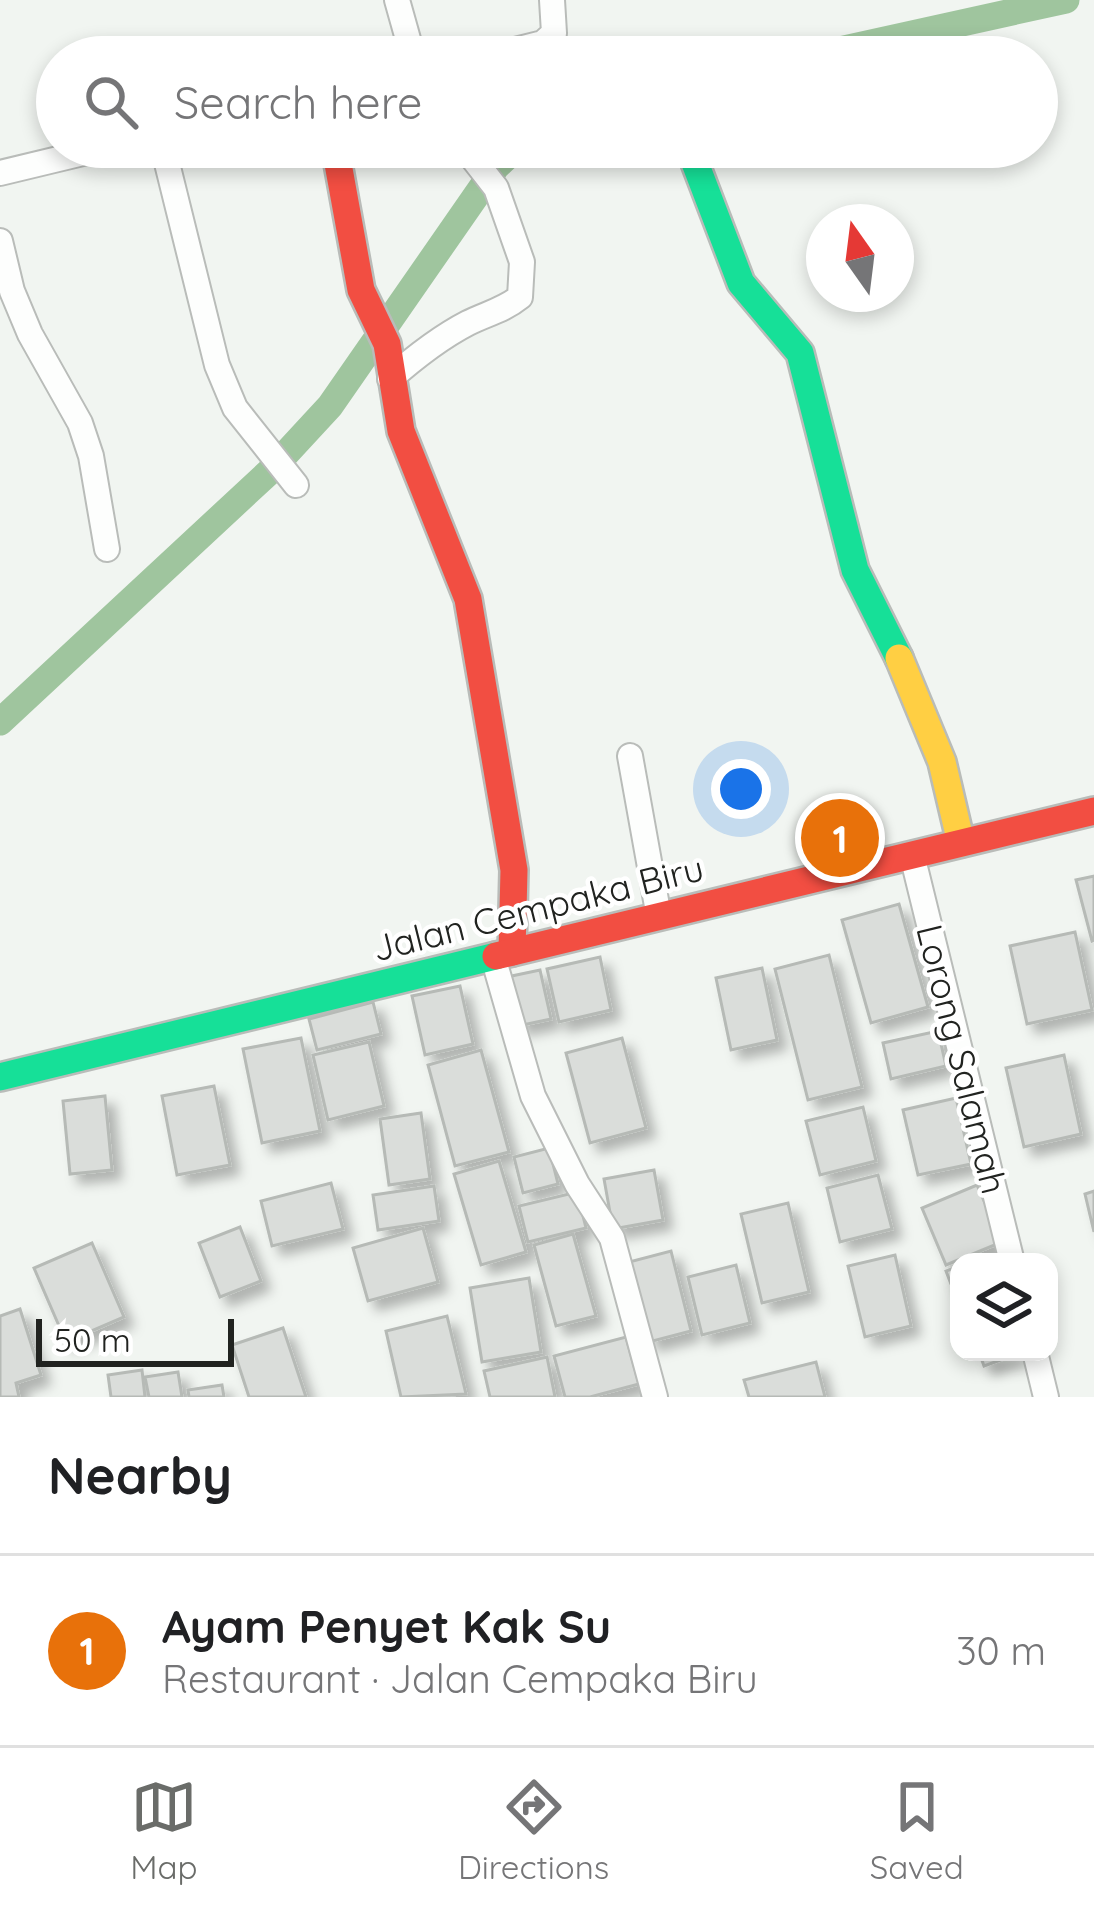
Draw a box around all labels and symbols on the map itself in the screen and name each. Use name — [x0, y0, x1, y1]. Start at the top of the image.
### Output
north arrow — [806, 204, 914, 312]
your location — [711, 759, 771, 819]
pin: 1 — [801, 793, 879, 883]
street label: Jalan Cempaka Biru — [368, 845, 708, 970]
street label: Lorong Salamah — [907, 920, 1018, 1198]
scale bar — [36, 1313, 234, 1366]

